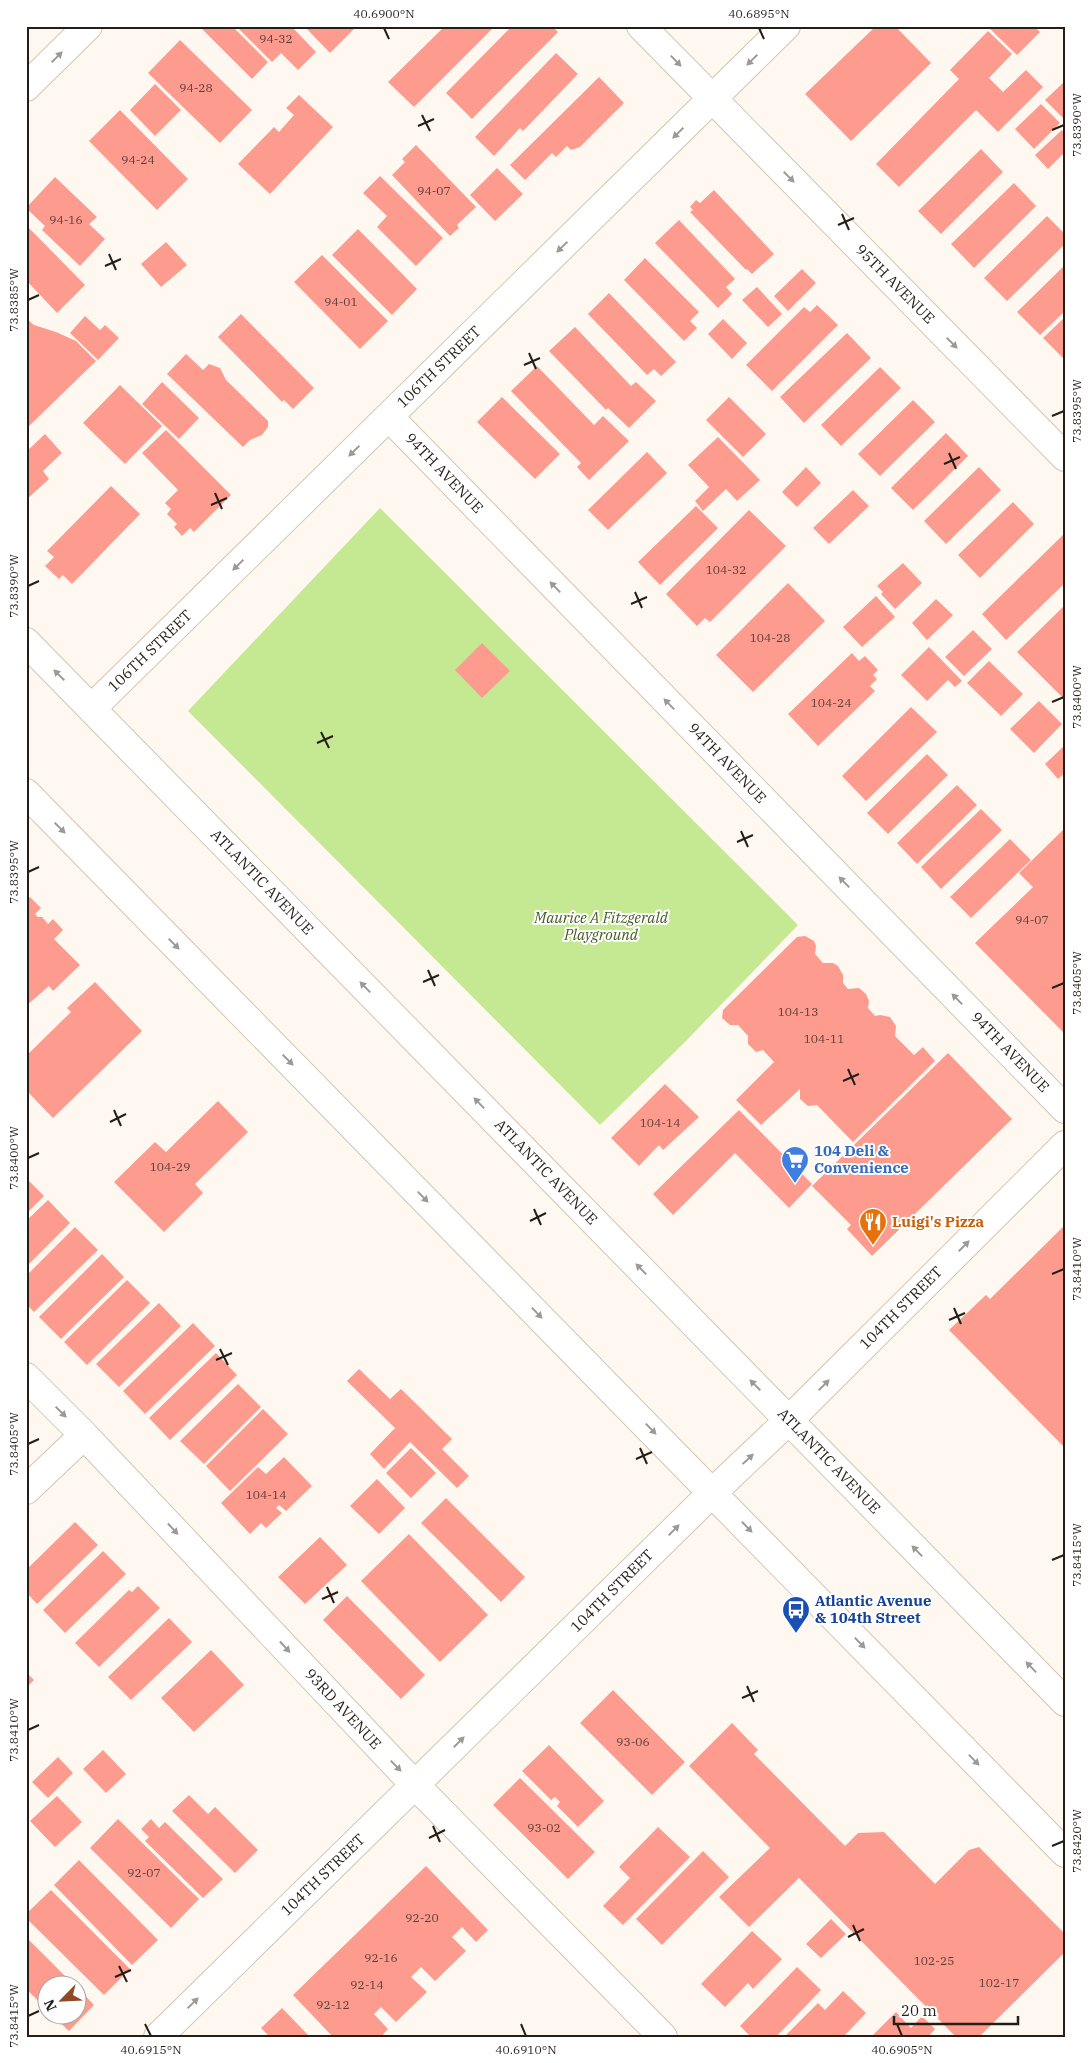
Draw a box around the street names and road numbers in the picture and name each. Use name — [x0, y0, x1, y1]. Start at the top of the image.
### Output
street label: 95TH AVENUE — [852, 240, 939, 327]
street label: 106TH STREET — [393, 322, 485, 412]
street label: 94TH AVENUE — [401, 428, 487, 517]
street label: 106TH STREET — [104, 606, 196, 696]
street label: 94TH AVENUE — [684, 718, 770, 807]
street label: ATLANTIC AVENUE — [207, 825, 318, 939]
street label: 94TH AVENUE — [967, 1007, 1053, 1096]
street label: ATLANTIC AVENUE — [491, 1115, 602, 1229]
street label: 104TH STREET — [855, 1262, 946, 1353]
street label: ATLANTIC AVENUE — [774, 1404, 885, 1518]
street label: 104TH STREET — [566, 1545, 657, 1636]
street label: 93RD AVENUE — [301, 1664, 386, 1753]
street label: 104TH STREET — [277, 1830, 369, 1920]

